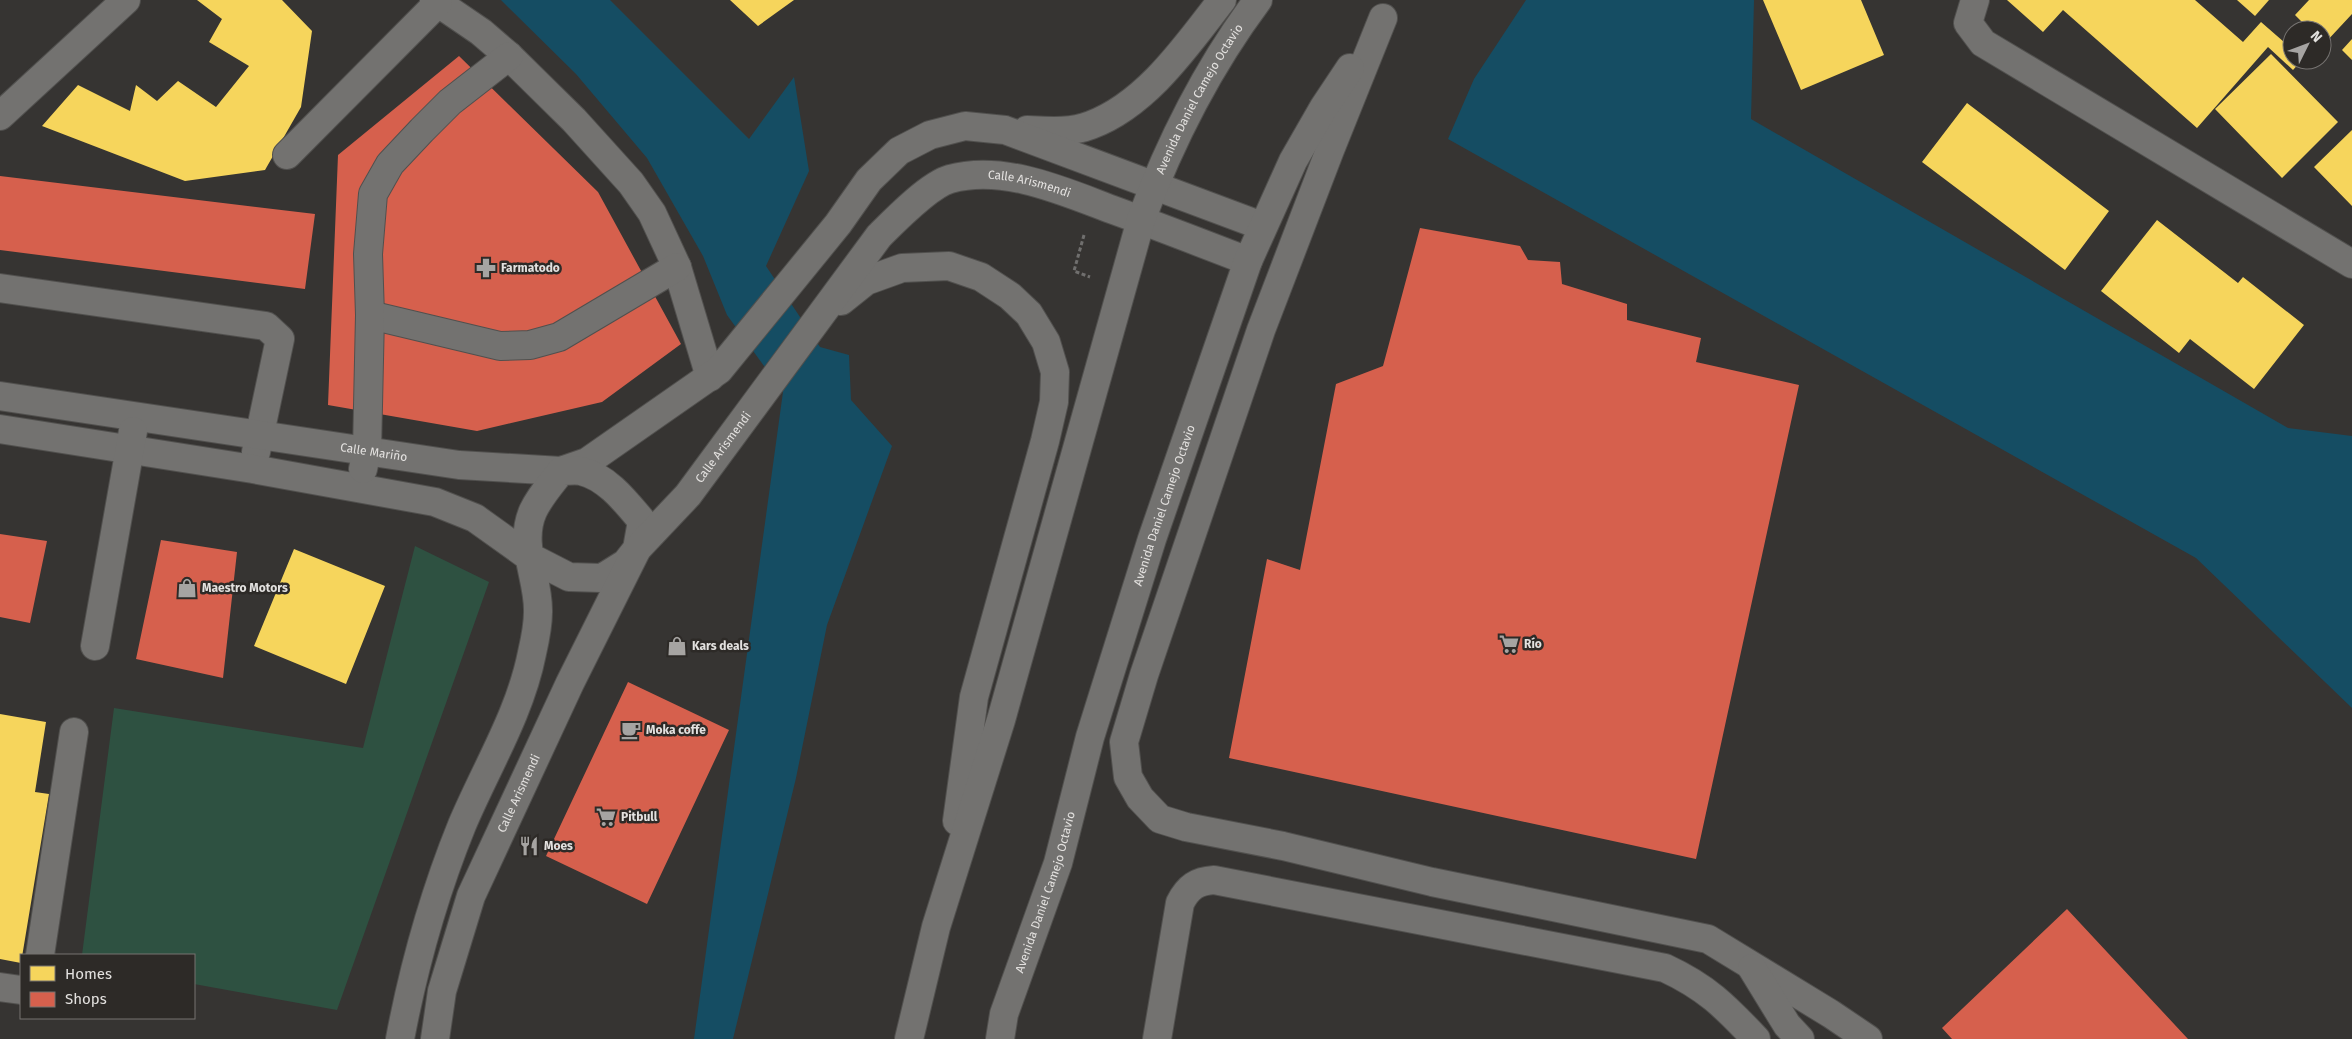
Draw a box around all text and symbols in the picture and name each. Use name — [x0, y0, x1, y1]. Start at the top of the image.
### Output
north arrow — [2282, 20, 2332, 70]
street label: Avenida Daniel Camejo Octavio — [1153, 21, 1246, 176]
text: N — [2307, 27, 2326, 46]
street label: Calle Arismendi — [988, 168, 1073, 200]
pharmacy icon: Farmatodo — [475, 257, 497, 279]
place label: Farmatodo — [501, 261, 560, 275]
street label: Calle Arismendi — [692, 409, 754, 486]
street label: Avenida Daniel Camejo Octavio — [1131, 423, 1198, 588]
street label: Calle Mariño — [339, 440, 408, 464]
shop icon: Maestro Motors — [176, 577, 198, 599]
place label: Maestro Motors — [202, 581, 288, 595]
supermarket icon: Río — [1498, 633, 1520, 655]
shop icon: Kars deals — [666, 635, 688, 657]
place label: Río — [1524, 637, 1542, 651]
place label: Kars deals — [692, 639, 749, 653]
cafe icon: Moka coffe — [620, 719, 642, 741]
place label: Moka coffe — [646, 723, 706, 737]
street label: Calle Arismendi — [494, 752, 543, 835]
supermarket icon: Pitbull — [595, 806, 617, 828]
place label: Pitbull — [621, 810, 658, 824]
street label: Avenida Daniel Camejo Octavio — [1012, 810, 1078, 975]
restaurant icon: Moes — [518, 835, 540, 857]
place label: Moes — [544, 839, 573, 853]
legend — [20, 954, 195, 1019]
text: Homes — [65, 965, 112, 983]
text: Shops — [65, 990, 107, 1008]

